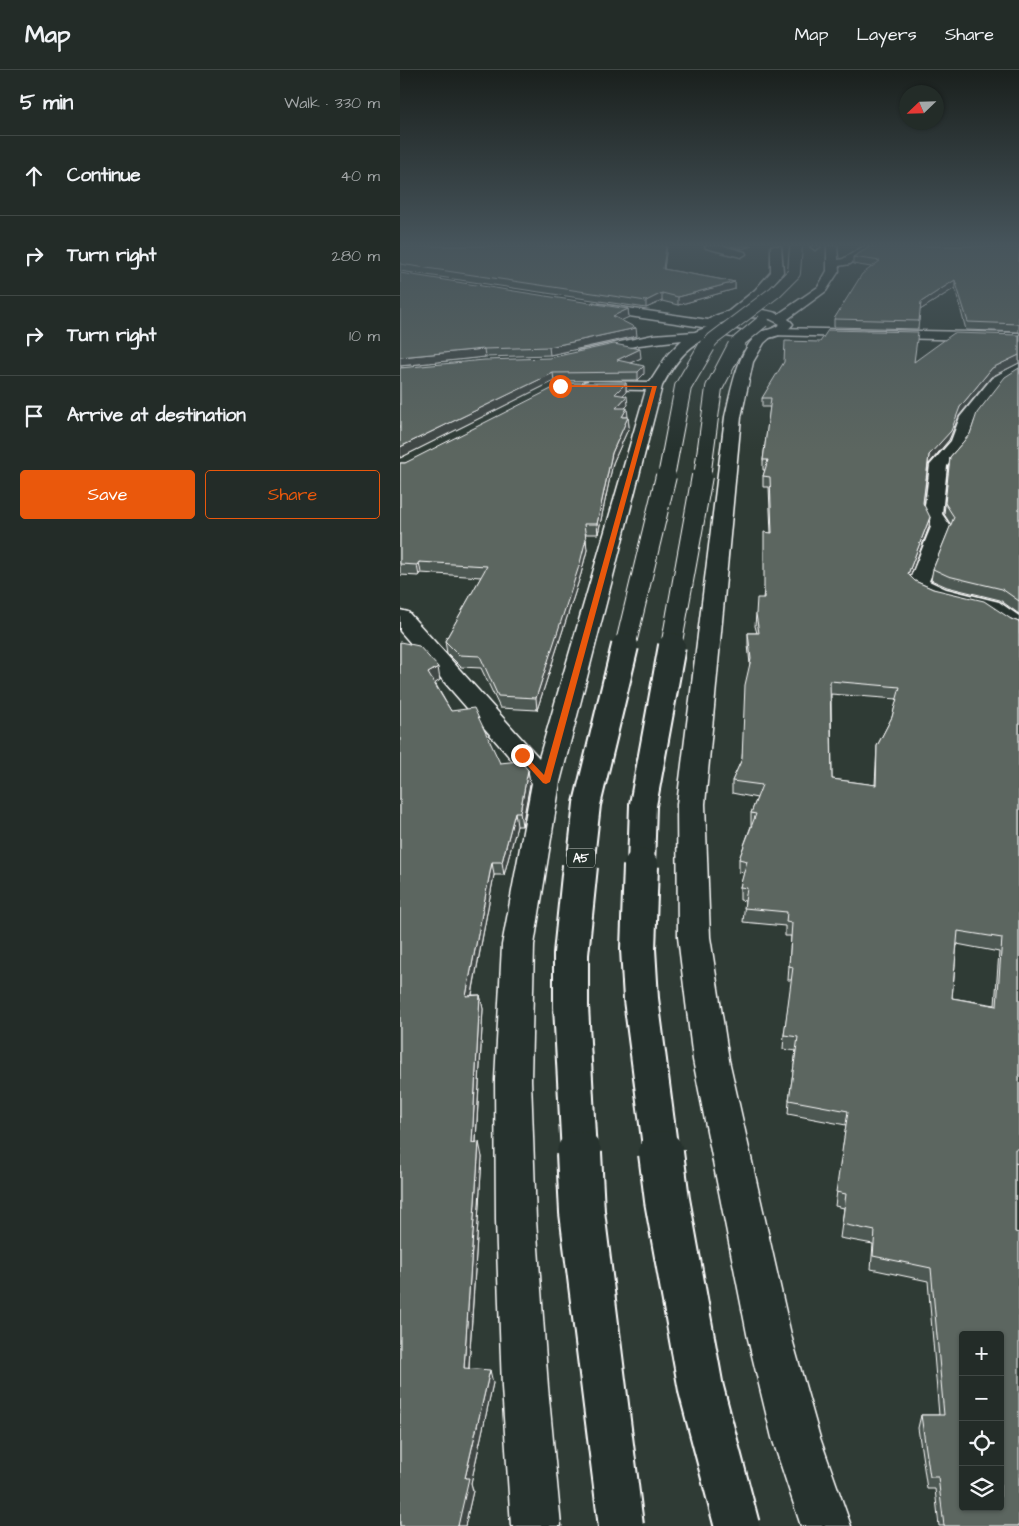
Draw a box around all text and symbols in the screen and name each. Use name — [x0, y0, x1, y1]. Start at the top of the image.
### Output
text: Map — [25, 18, 70, 52]
text: Map — [794, 22, 828, 47]
text: Layers — [856, 22, 917, 47]
text: Share — [945, 22, 994, 47]
north arrow — [899, 85, 944, 130]
text: 5 min — [20, 88, 73, 117]
text: Walk · 330 m — [284, 92, 380, 114]
icon: ahead — [20, 162, 48, 190]
text: Continue — [67, 162, 141, 189]
text: 40 m — [340, 165, 380, 187]
icon: right — [20, 242, 48, 270]
text: Turn right — [67, 242, 156, 269]
text: 280 m — [332, 245, 380, 267]
icon: right — [20, 322, 48, 350]
text: Turn right — [67, 322, 156, 349]
text: 10 m — [349, 325, 380, 347]
route start — [549, 375, 572, 398]
icon: arrive — [20, 402, 48, 430]
text: Arrive at destination — [67, 402, 246, 429]
button: Save — [20, 470, 195, 519]
button: Share — [205, 470, 380, 519]
route end — [511, 744, 534, 767]
road number: A5 — [567, 848, 595, 868]
map controls — [959, 1331, 1004, 1511]
button: + — [959, 1331, 1004, 1376]
button: − — [959, 1376, 1004, 1421]
button: locate — [959, 1421, 1004, 1466]
button: layers — [959, 1466, 1004, 1511]

